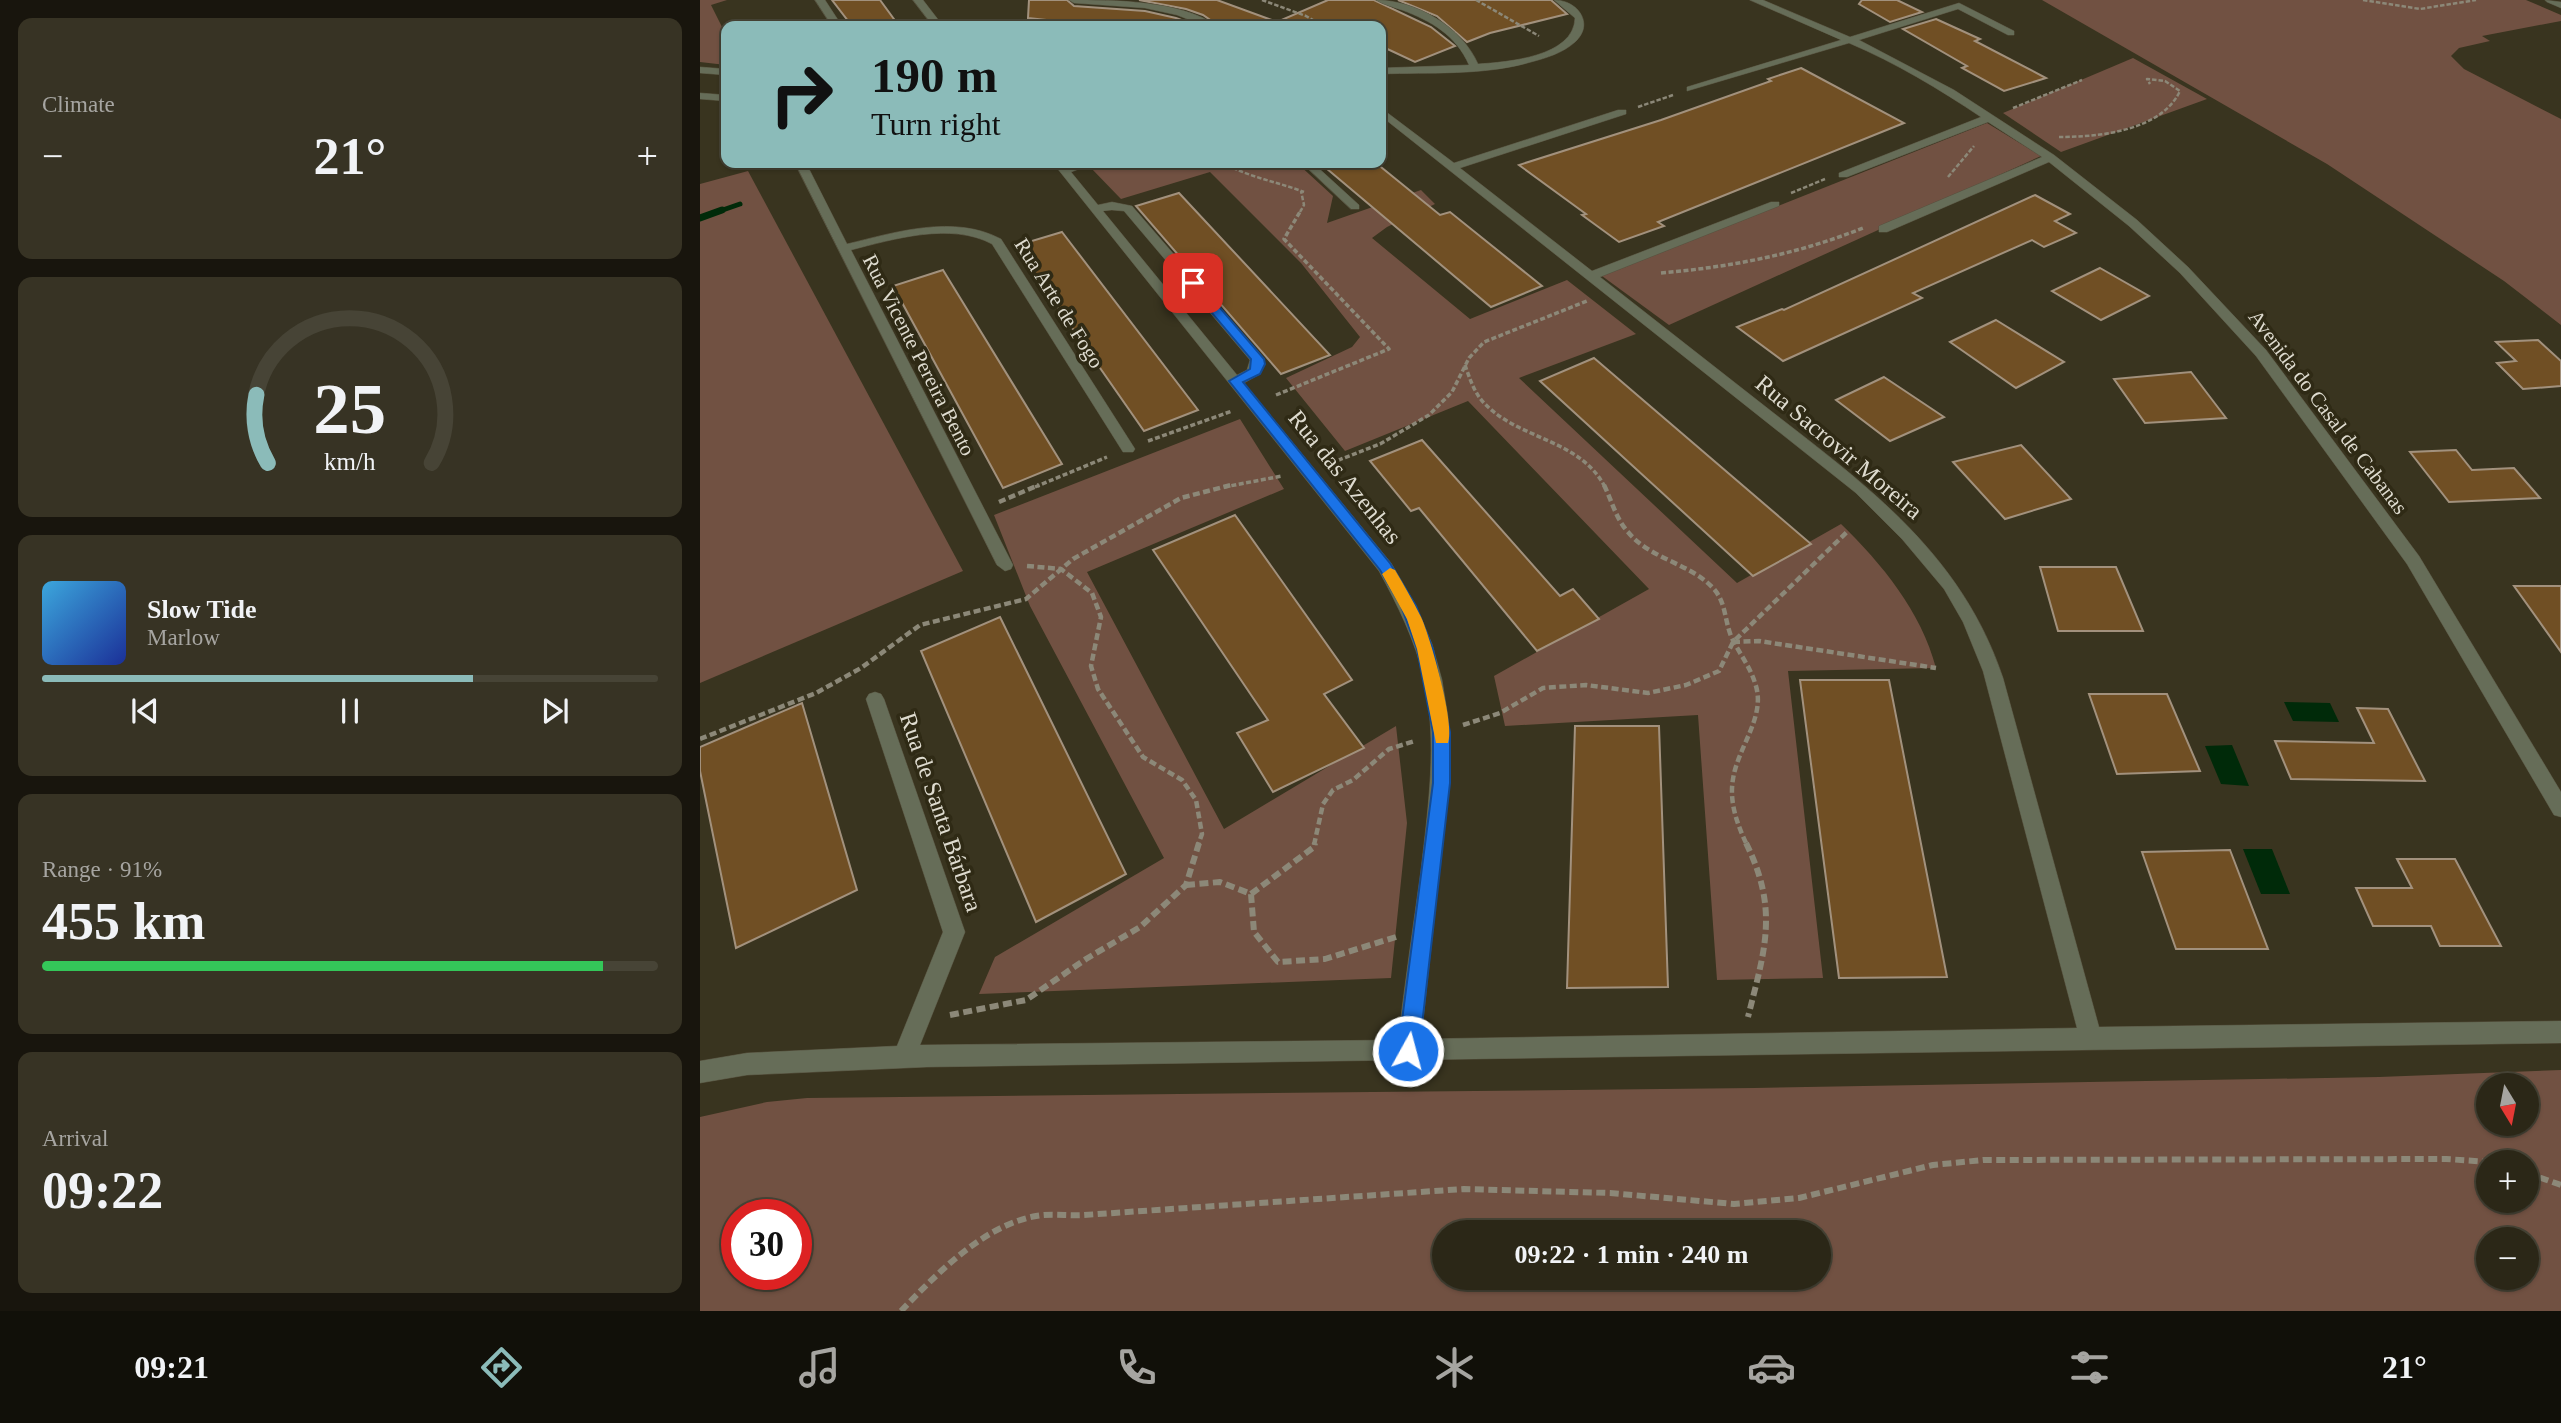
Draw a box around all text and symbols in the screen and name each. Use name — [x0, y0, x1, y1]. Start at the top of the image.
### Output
text: 190 m — [871, 48, 998, 103]
icon: right — [756, 49, 847, 140]
text: Climate — [42, 92, 115, 117]
text: Turn right — [871, 106, 1001, 142]
text: 21° — [314, 128, 386, 185]
text: − — [42, 135, 63, 177]
text: + — [637, 135, 658, 177]
street label: Rua Arte de Fogo — [1009, 234, 1109, 372]
street label: Rua Vicente Pereira Bento — [858, 250, 980, 460]
pin — [1163, 253, 1223, 313]
icon: arrive — [1174, 264, 1212, 302]
street label: Avenida do Casal de Cabanas — [2243, 305, 2413, 519]
text: 25 — [314, 368, 386, 449]
street label: Rua Sacrovir Moreira — [1750, 370, 1928, 524]
street label: Rua das Azenhas — [1283, 405, 1407, 549]
text: km/h — [324, 448, 376, 475]
text: Slow Tide — [147, 595, 257, 624]
text: Marlow — [147, 625, 220, 650]
icon: previous — [126, 692, 164, 730]
icon: pause — [331, 692, 369, 730]
icon: next — [536, 692, 574, 730]
street label: Rua de Santa Bárbara — [895, 709, 987, 915]
text: Range · 91% — [42, 857, 162, 882]
text: 455 km — [42, 893, 205, 950]
position arrow — [1371, 1014, 1445, 1088]
north arrow — [2476, 1073, 2539, 1136]
map controls — [2476, 1073, 2539, 1290]
text: Arrival — [42, 1126, 108, 1151]
button: + — [2476, 1150, 2539, 1213]
text: 09:22 — [42, 1162, 163, 1219]
speed limit sign: 30 — [721, 1199, 812, 1290]
button: − — [2476, 1227, 2539, 1290]
text: 09:22 · 1 min · 240 m — [1515, 1240, 1749, 1269]
icon: directions — [477, 1343, 526, 1392]
icon: music — [795, 1343, 844, 1392]
icon: phone — [1112, 1343, 1161, 1392]
icon: climate — [1430, 1343, 1479, 1392]
icon: car — [1747, 1343, 1796, 1392]
icon: filters — [2065, 1343, 2114, 1392]
text: 09:21 — [134, 1349, 209, 1385]
text: 21° — [2382, 1349, 2427, 1385]

